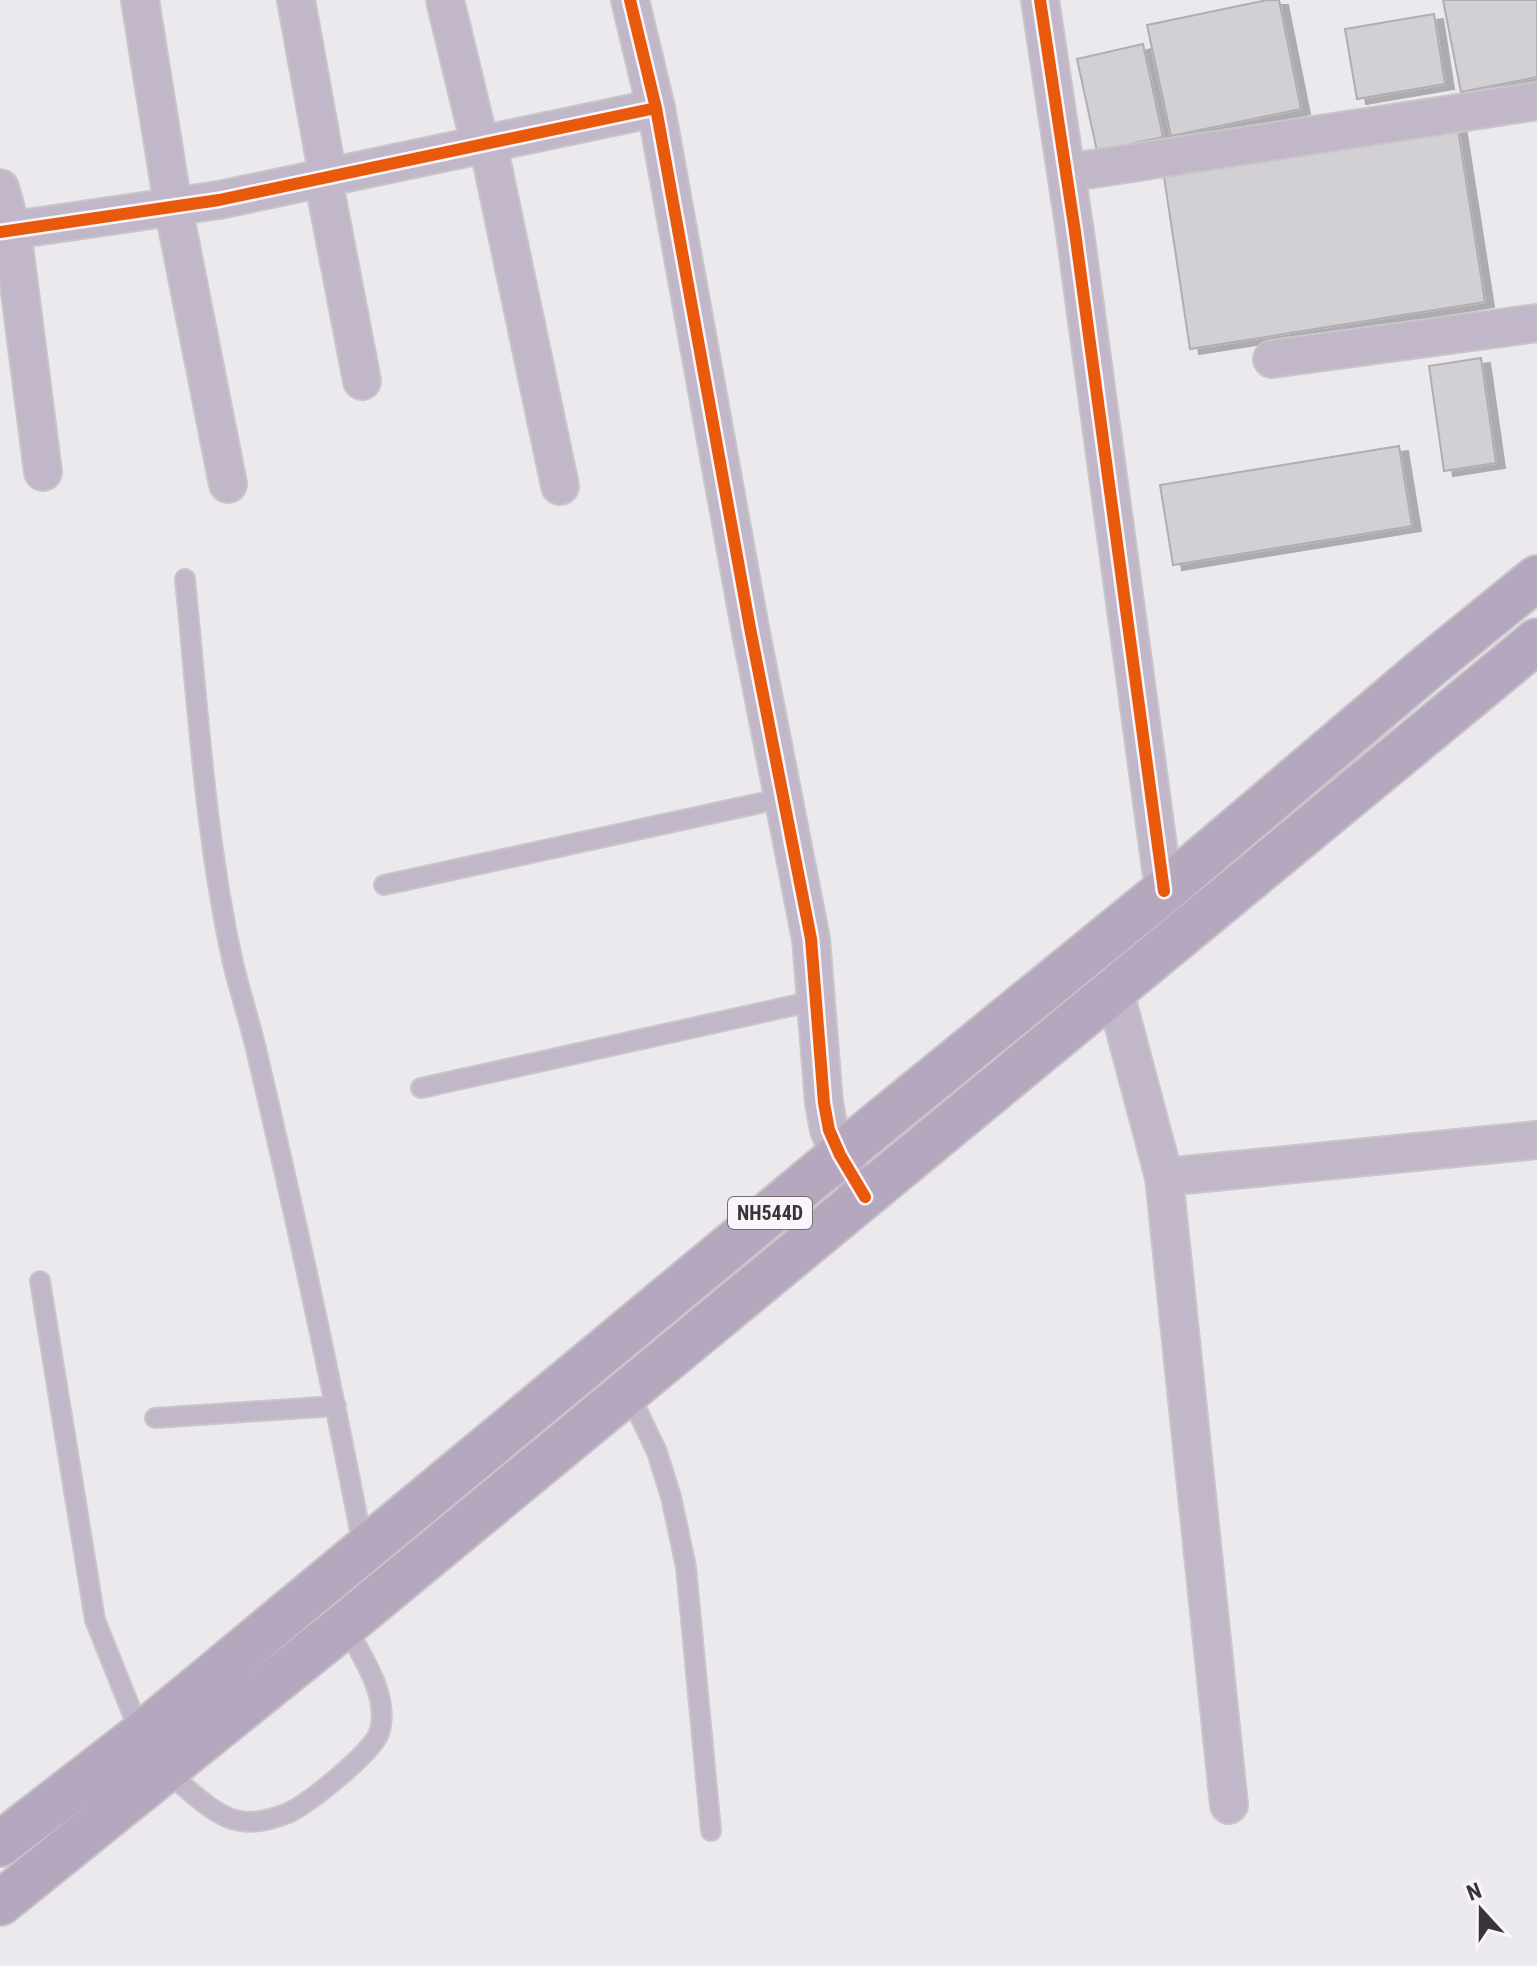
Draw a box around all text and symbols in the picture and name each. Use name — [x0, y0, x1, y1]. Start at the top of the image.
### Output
road number: NH544D — [728, 1197, 812, 1229]
north arrow — [1441, 1870, 1521, 1950]
text: N — [1463, 1878, 1485, 1906]

